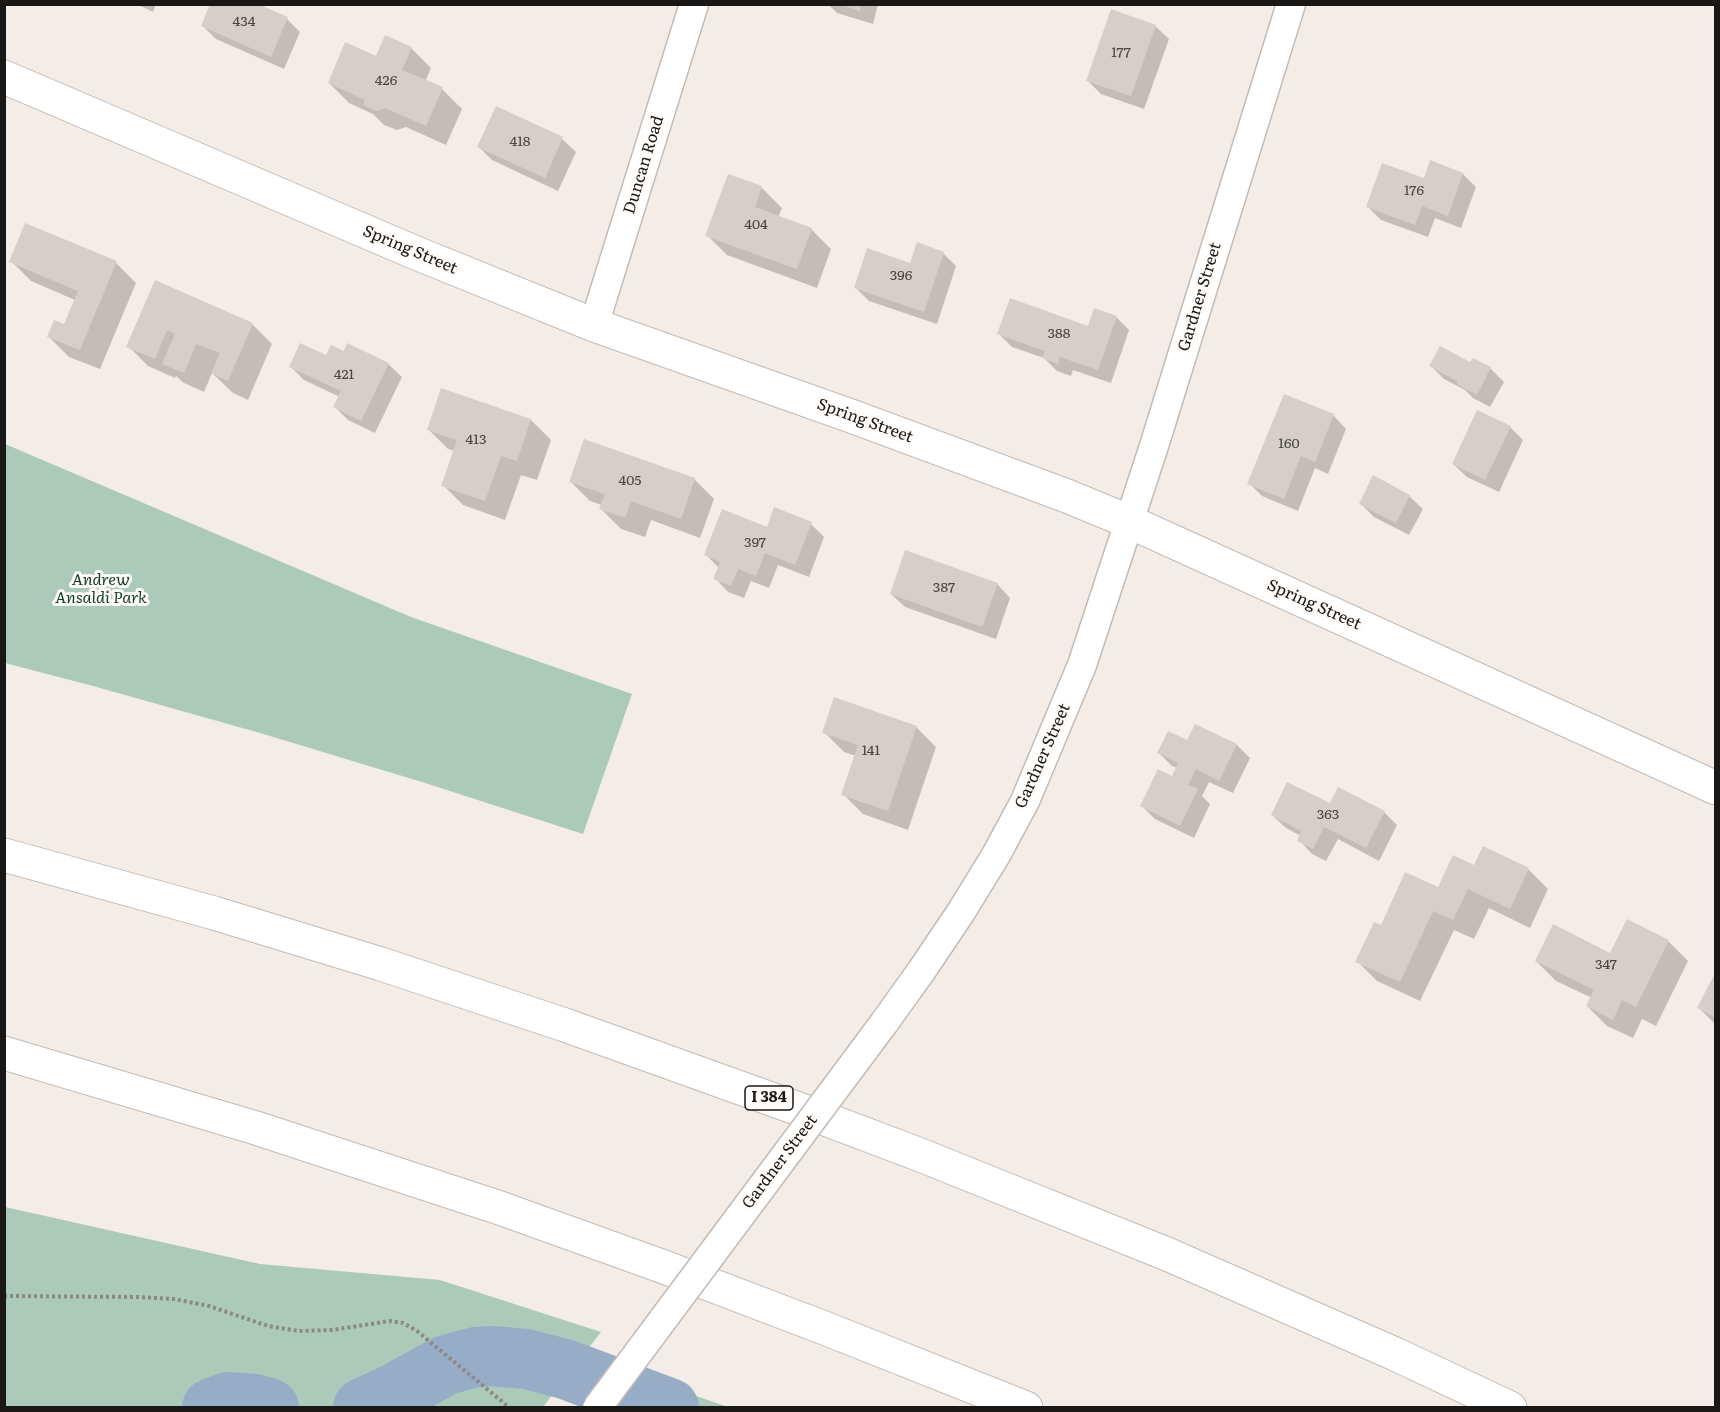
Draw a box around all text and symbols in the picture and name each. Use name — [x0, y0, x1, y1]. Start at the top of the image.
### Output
house number: 434 — [233, 14, 255, 30]
house number: 177 — [1111, 45, 1131, 61]
house number: 426 — [375, 73, 397, 89]
street label: Duncan Road — [620, 113, 668, 217]
house number: 418 — [509, 134, 531, 150]
house number: 176 — [1404, 183, 1424, 199]
house number: 404 — [744, 217, 768, 233]
street label: Spring Street — [360, 221, 460, 279]
street label: Gardner Street — [1174, 240, 1226, 354]
house number: 396 — [890, 268, 912, 284]
house number: 388 — [1047, 326, 1071, 342]
house number: 421 — [334, 367, 354, 383]
street label: Spring Street — [814, 395, 916, 447]
house number: 413 — [466, 432, 486, 448]
house number: 160 — [1278, 436, 1300, 452]
house number: 405 — [619, 473, 641, 489]
house number: 397 — [744, 535, 766, 551]
park label: Andrew Ansaldi Park — [55, 570, 147, 608]
street label: Spring Street — [1264, 576, 1364, 634]
house number: 387 — [933, 580, 955, 596]
street label: Gardner Street — [1011, 701, 1075, 811]
house number: 141 — [862, 743, 880, 759]
house number: 363 — [1317, 807, 1339, 823]
house number: 347 — [1595, 957, 1617, 973]
road number: I 384 — [745, 1086, 793, 1110]
street label: Gardner Street — [738, 1111, 822, 1213]

